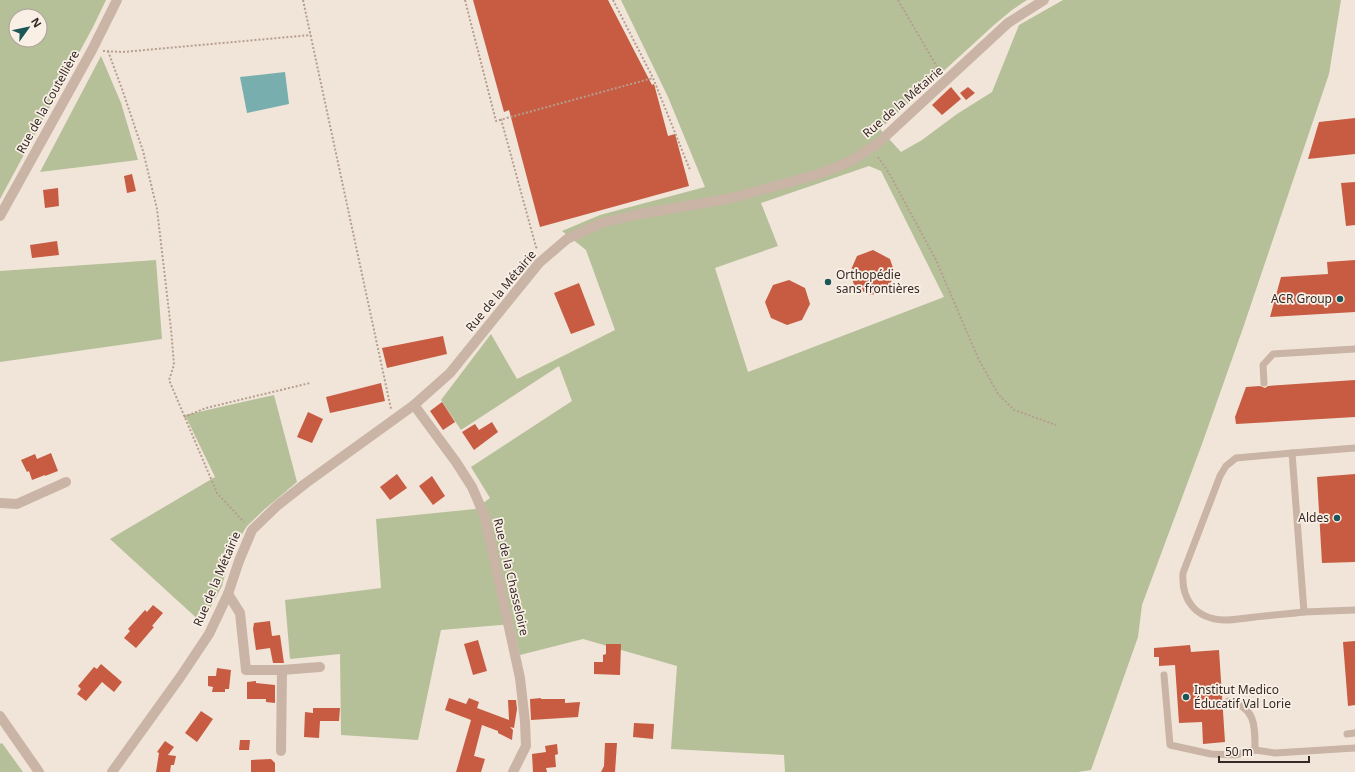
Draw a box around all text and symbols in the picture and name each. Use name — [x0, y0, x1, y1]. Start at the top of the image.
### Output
north arrow — [8, 8, 48, 48]
text: N — [28, 14, 46, 30]
street label: Rue de la Coutellière — [12, 47, 83, 157]
street label: Rue de la Métairie — [859, 62, 947, 141]
street label: Rue de la Métairie — [461, 246, 540, 335]
place label: Orthopédie sans frontières — [836, 266, 920, 297]
marker: Orthopédie sans frontières — [823, 277, 833, 287]
place label: ACR Group — [1271, 290, 1332, 307]
marker: ACR Group — [1335, 294, 1345, 304]
place label: Aldes — [1298, 509, 1329, 526]
marker: Aldes — [1332, 513, 1342, 523]
street label: Rue de la Chasseloire — [490, 517, 533, 637]
street label: Rue de la Métairie — [189, 529, 244, 629]
place label: Institut Medico Éducatif Val Lorie — [1194, 681, 1291, 712]
marker: Institut Medico Éducatif Val Lorie — [1181, 692, 1191, 702]
scale bar — [1219, 738, 1309, 764]
text: 50 m — [1225, 743, 1253, 760]

